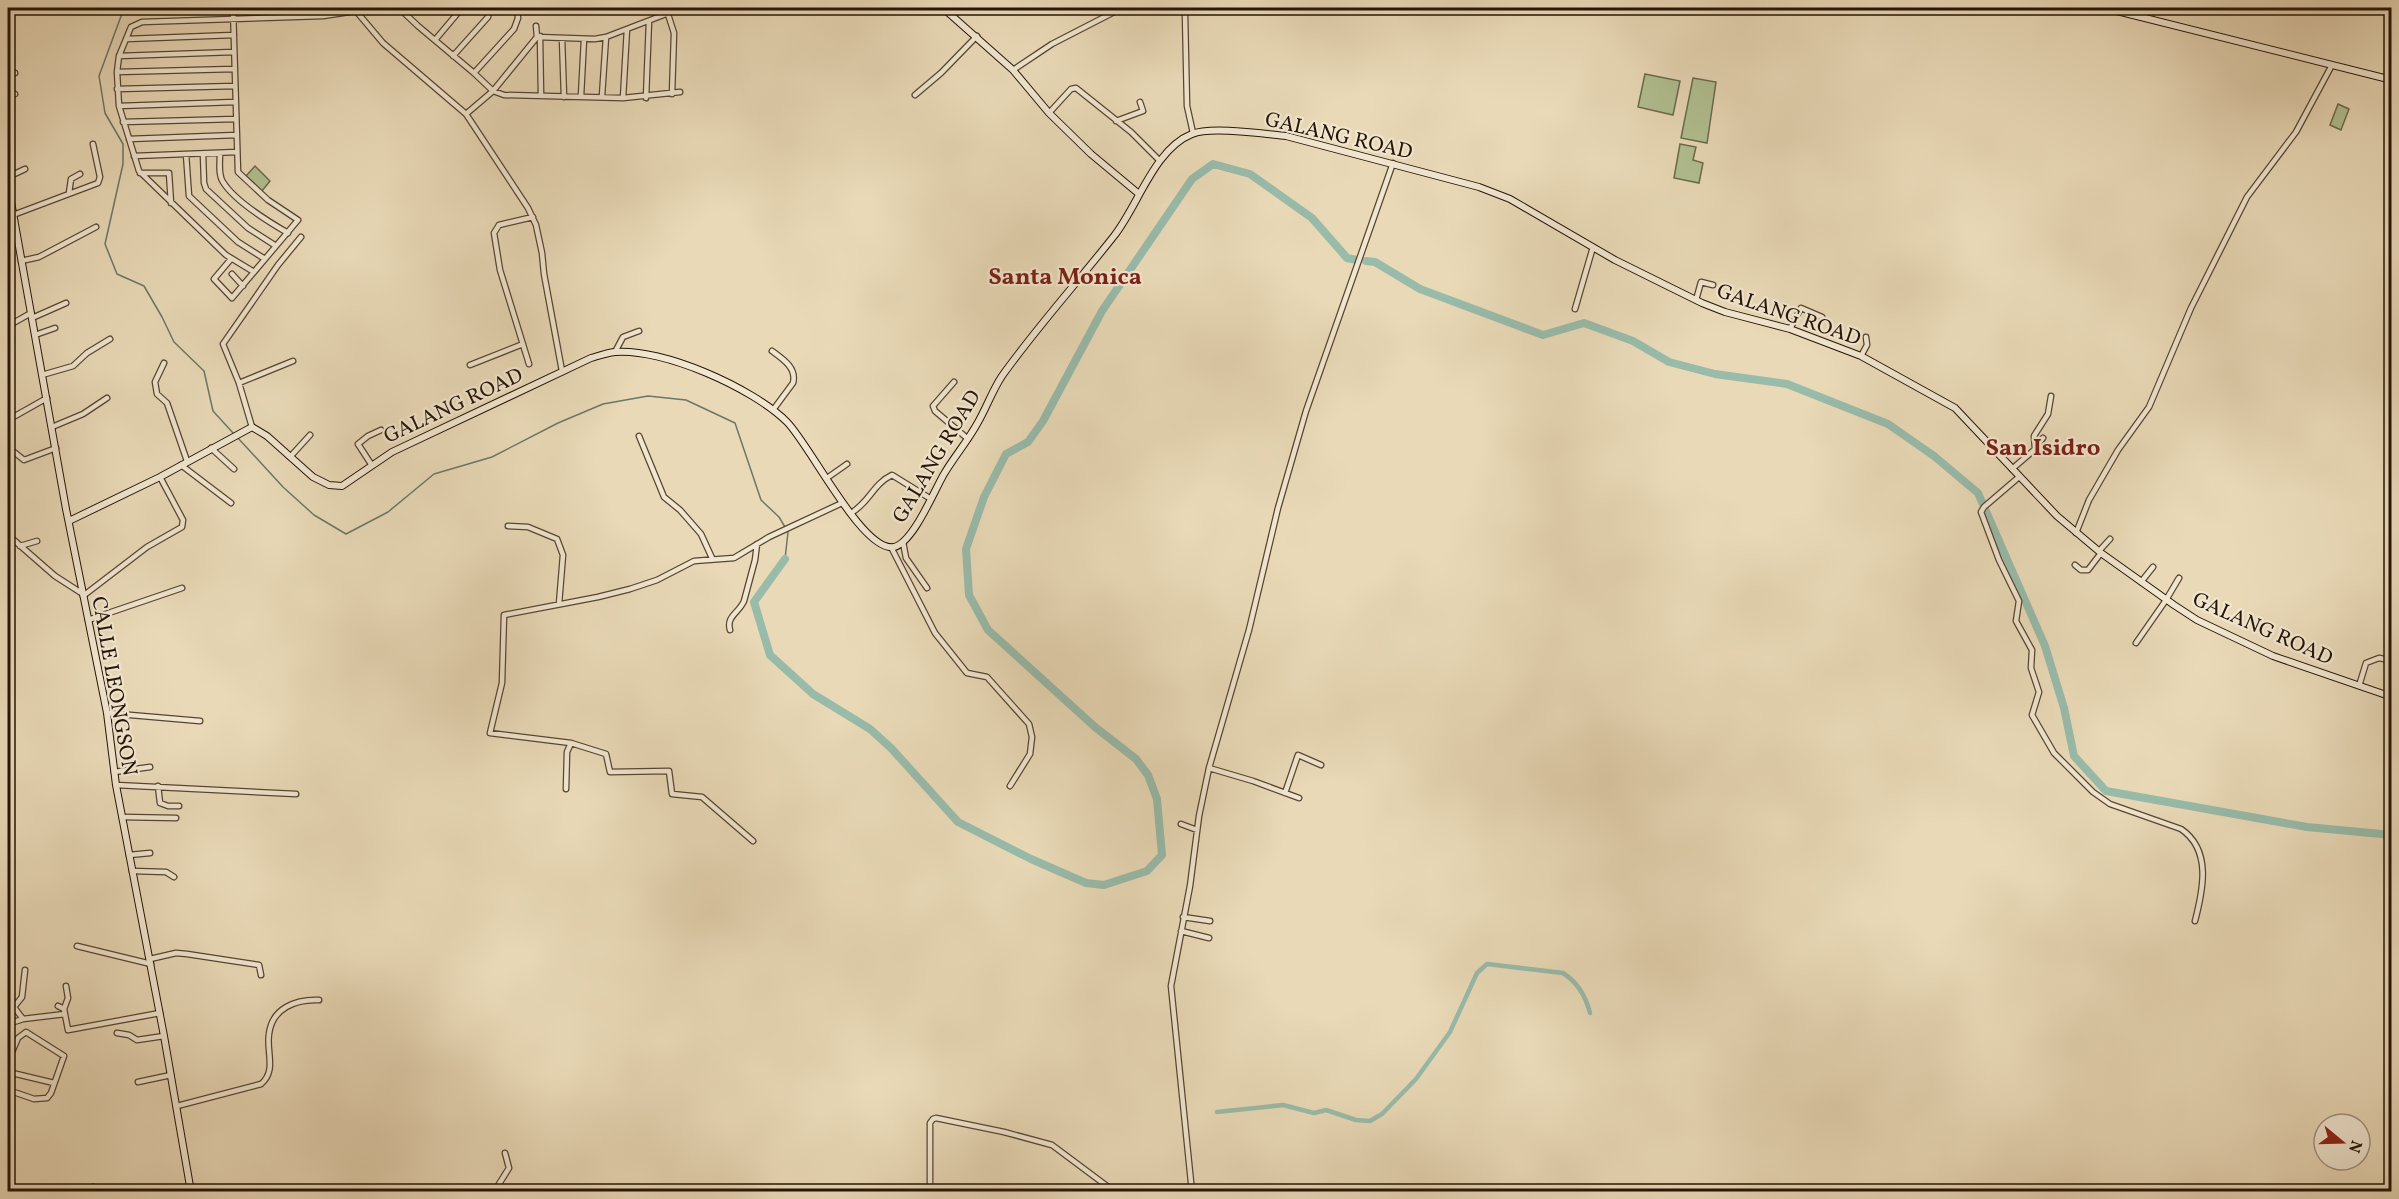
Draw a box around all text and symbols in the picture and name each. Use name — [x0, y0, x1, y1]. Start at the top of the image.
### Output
street label: GALANG ROAD — [1262, 105, 1415, 168]
district label: Santa Monica — [988, 261, 1142, 295]
street label: GALANG ROAD — [1713, 277, 1864, 354]
street label: GALANG ROAD — [379, 361, 528, 451]
street label: GALANG ROAD — [886, 385, 988, 529]
district label: San Isidro — [1986, 432, 2100, 466]
street label: GALANG ROAD — [2188, 585, 2337, 673]
street label: CALLE LEONGSON — [83, 594, 144, 778]
north arrow — [2312, 1112, 2372, 1172]
text: N — [2342, 1137, 2367, 1156]

